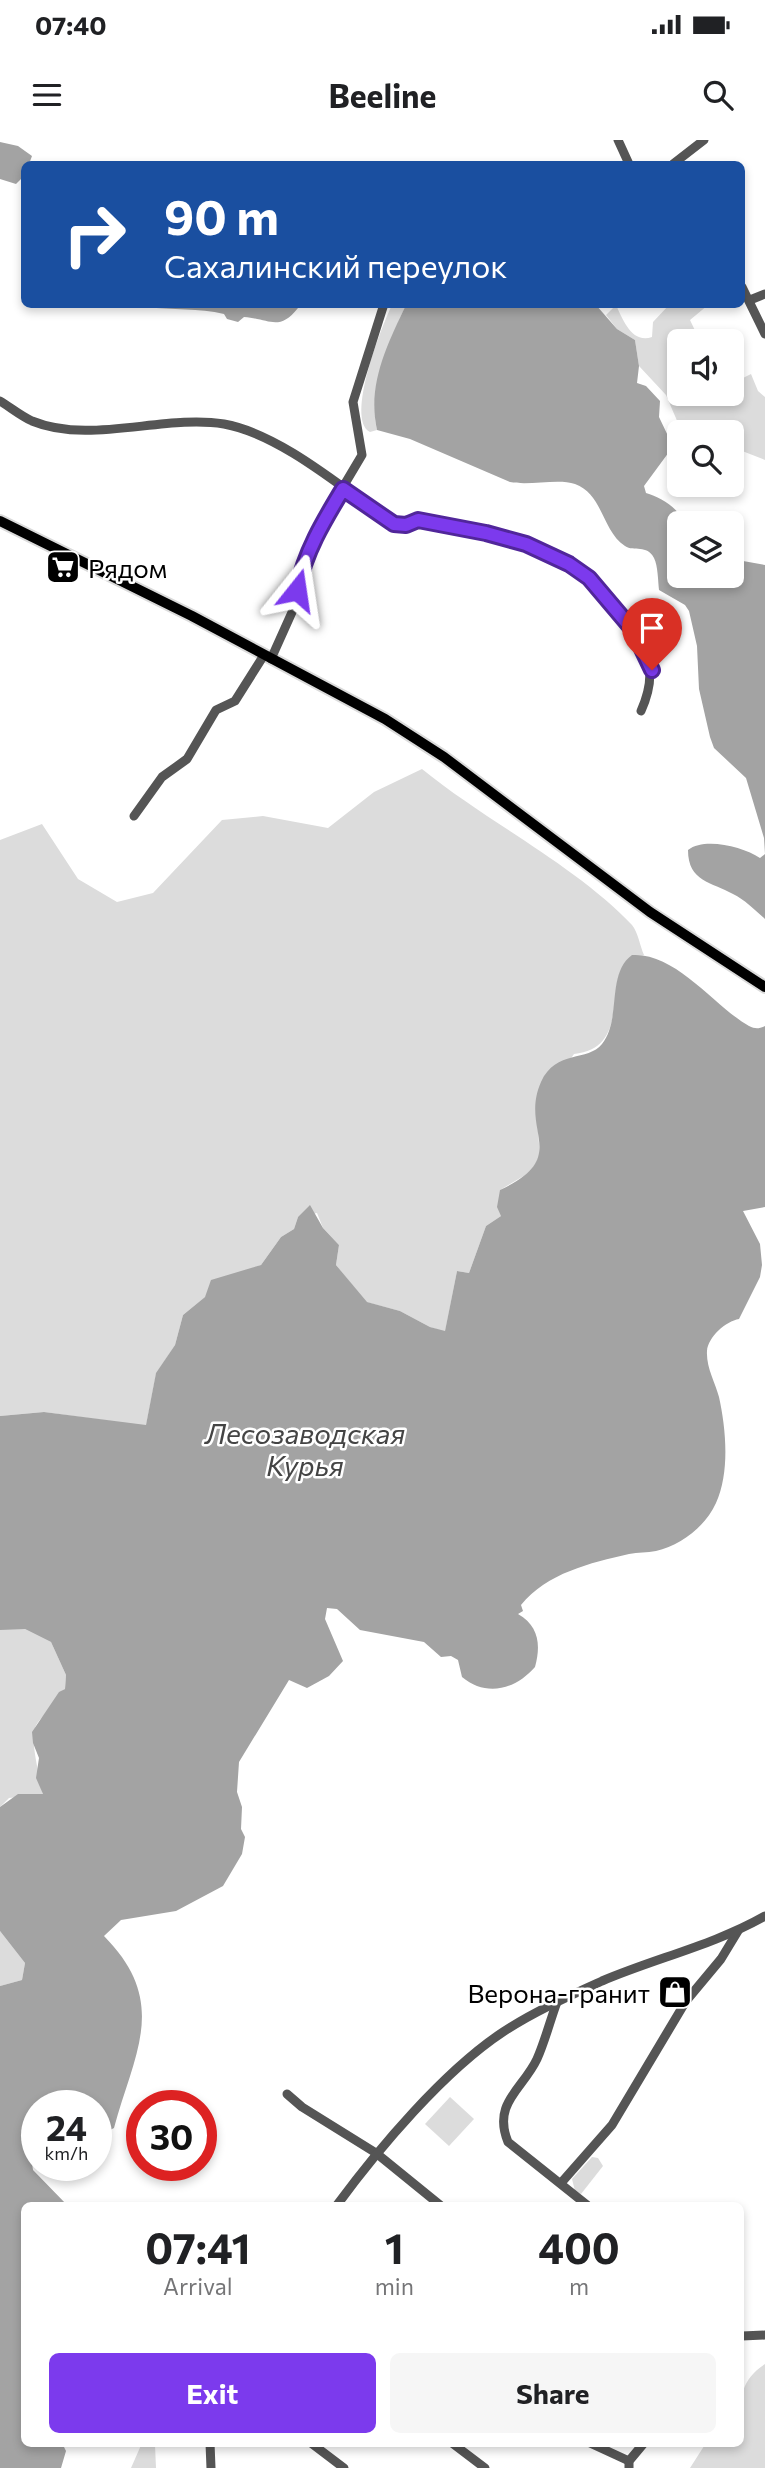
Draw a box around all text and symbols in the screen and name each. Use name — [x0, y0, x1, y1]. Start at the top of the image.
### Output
text: 07:40 — [35, 9, 106, 40]
text: Beeline — [329, 75, 436, 115]
icon: menu — [28, 76, 66, 114]
icon: search — [699, 76, 737, 114]
text: 90 m — [164, 185, 279, 245]
icon: right — [49, 189, 140, 280]
text: Сахалинский переулок — [164, 245, 507, 285]
map controls — [667, 329, 744, 588]
button: sound — [667, 329, 744, 406]
button: search — [667, 420, 744, 497]
button: layers — [667, 511, 744, 588]
supermarket icon: Рядом — [44, 548, 82, 586]
place label: Рядом — [88, 552, 167, 583]
position arrow — [260, 553, 334, 627]
pin — [622, 598, 682, 670]
icon: arrive — [633, 609, 671, 647]
water label: Лесозаводская Курья — [203, 1416, 405, 1482]
shop icon: Верона-гранит — [656, 1973, 694, 2011]
place label: Верона-гранит — [467, 1977, 650, 2008]
speed limit sign: 30 — [126, 2090, 217, 2181]
text: 24 — [46, 2105, 87, 2148]
text: km/h — [45, 2142, 88, 2164]
text: 07:41 — [145, 2221, 250, 2273]
text: 1 — [385, 2221, 404, 2273]
text: 400 — [538, 2221, 620, 2273]
text: Arrival — [163, 2272, 233, 2300]
text: min — [375, 2272, 414, 2300]
text: m — [569, 2272, 589, 2300]
button: Exit — [49, 2353, 376, 2433]
button: Share — [390, 2353, 716, 2433]

